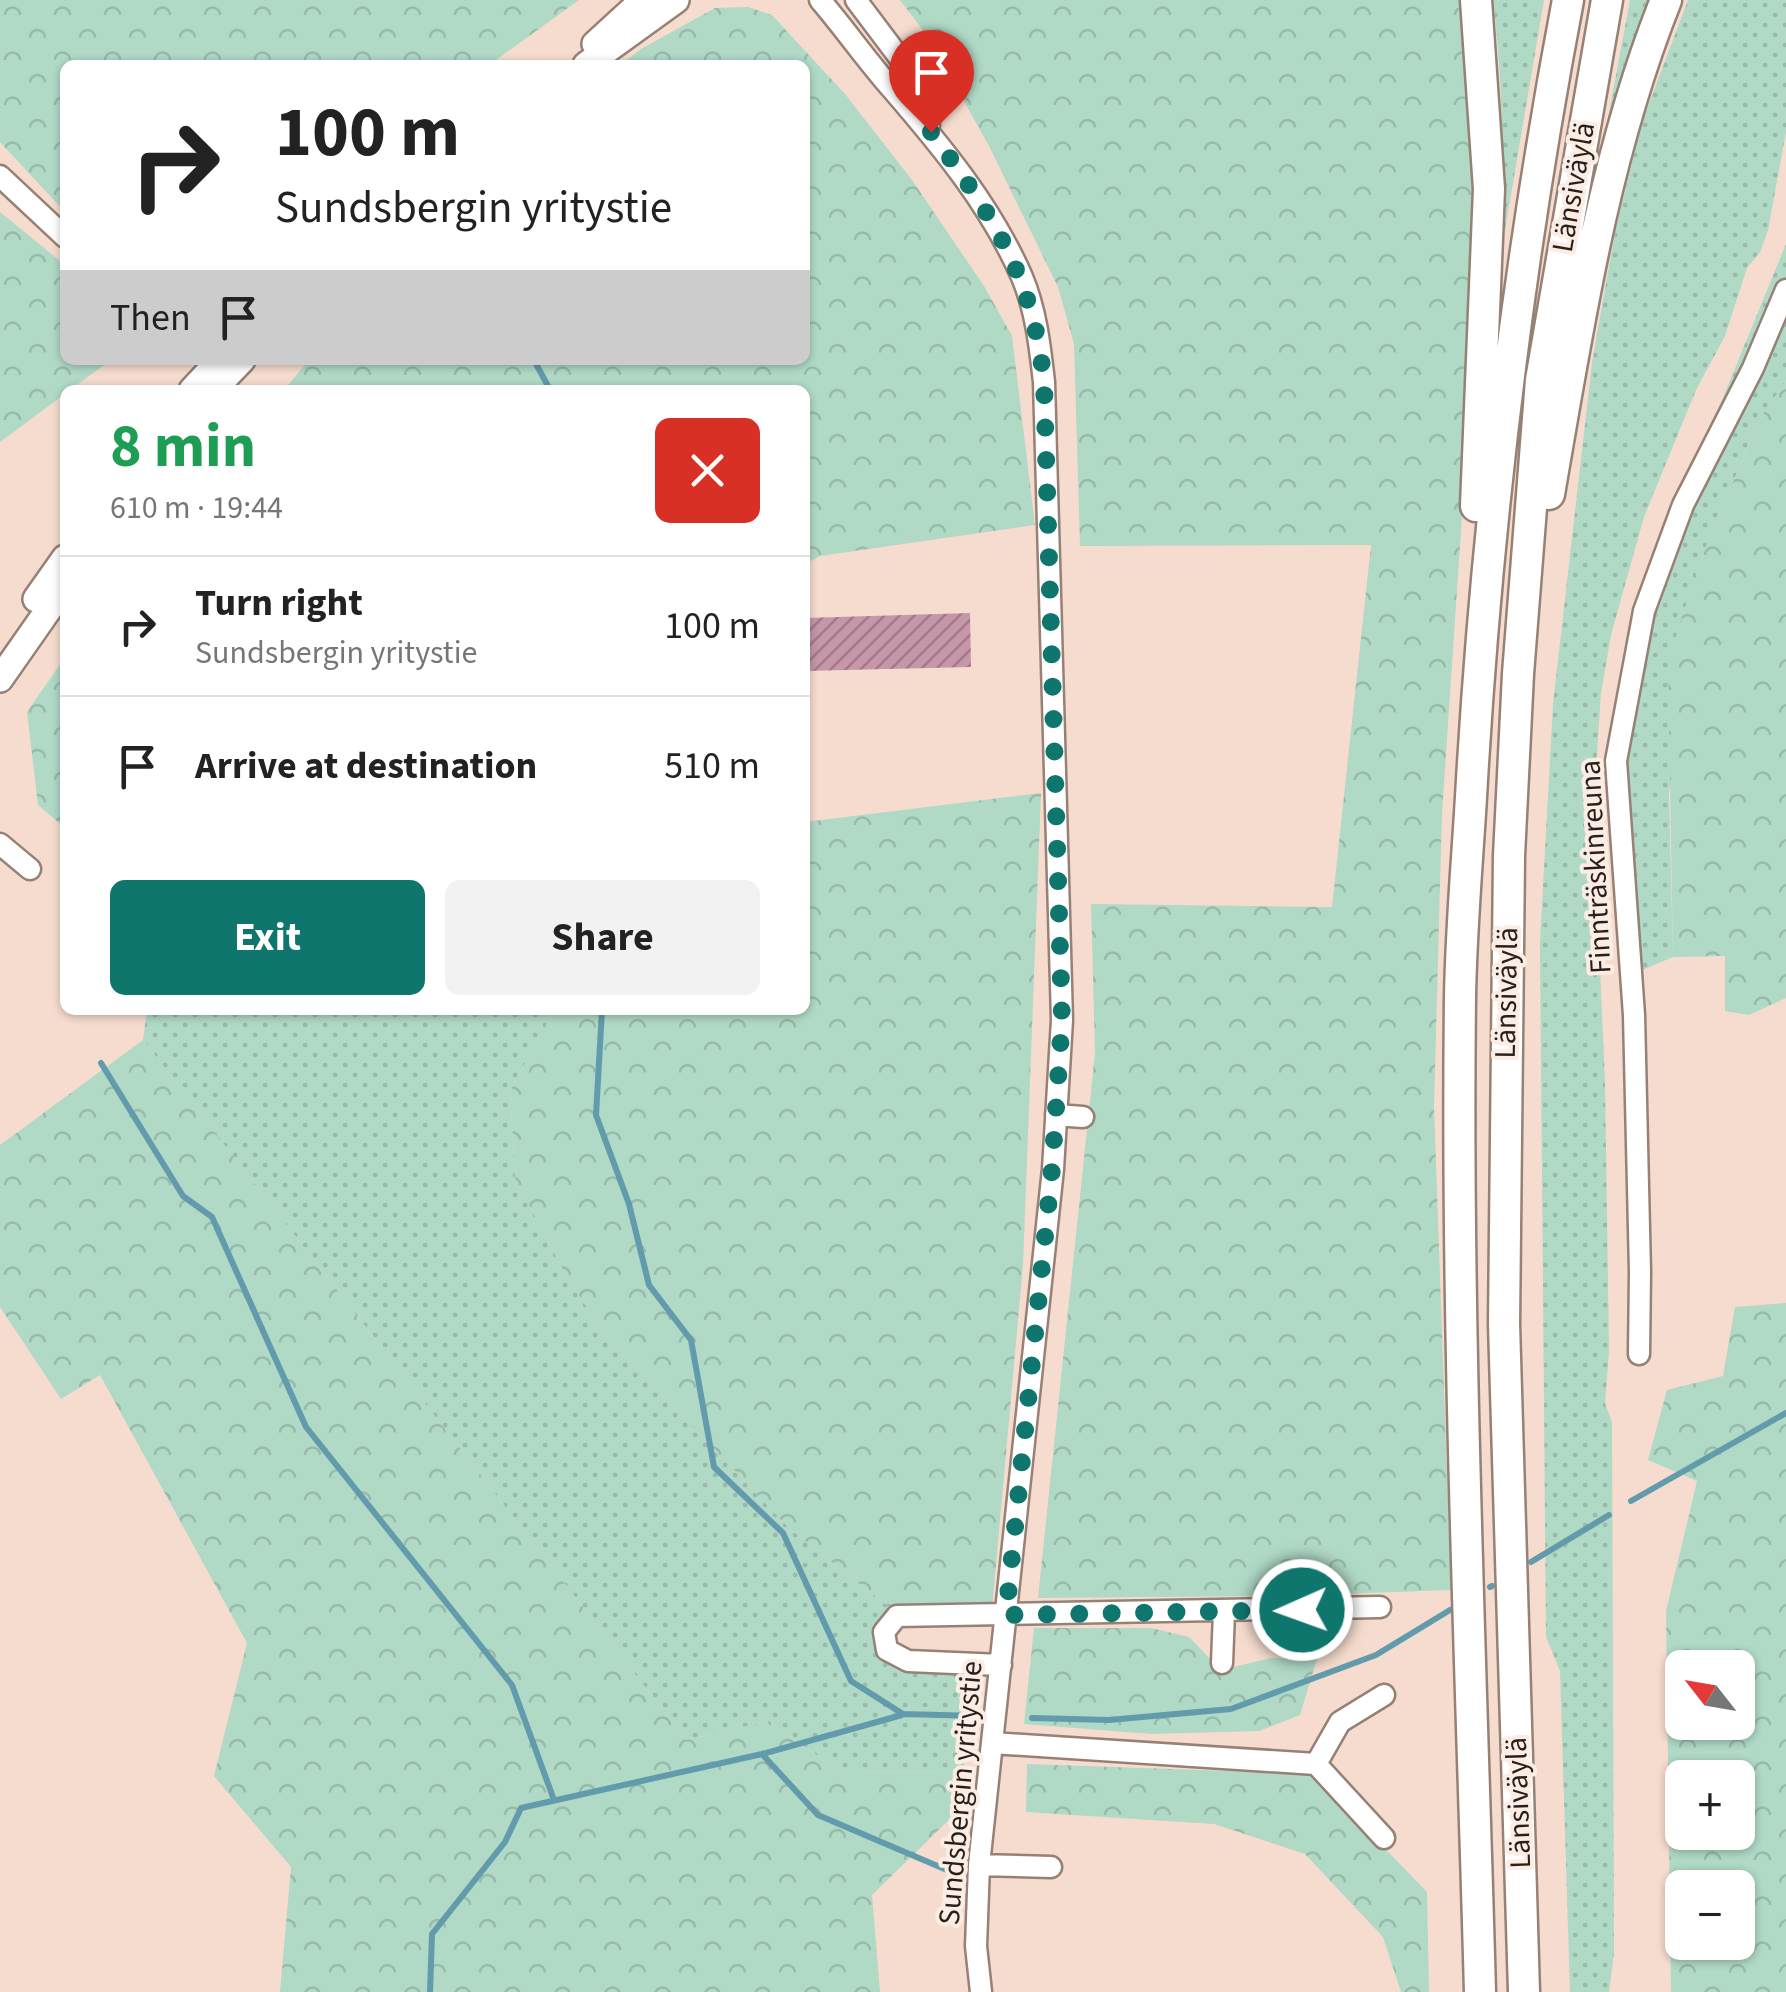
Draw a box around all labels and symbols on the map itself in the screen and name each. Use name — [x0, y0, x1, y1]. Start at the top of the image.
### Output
pin — [889, 30, 974, 133]
street label: Länsiväylä — [1541, 119, 1606, 256]
street label: Finnträskinreuna — [1568, 759, 1623, 975]
street label: Länsiväylä — [1484, 927, 1529, 1059]
position arrow — [1250, 1558, 1354, 1662]
north arrow — [1665, 1650, 1755, 1740]
street label: Sundsbergin yritystie — [928, 1659, 993, 1927]
street label: Länsiväylä — [1495, 1737, 1542, 1869]

